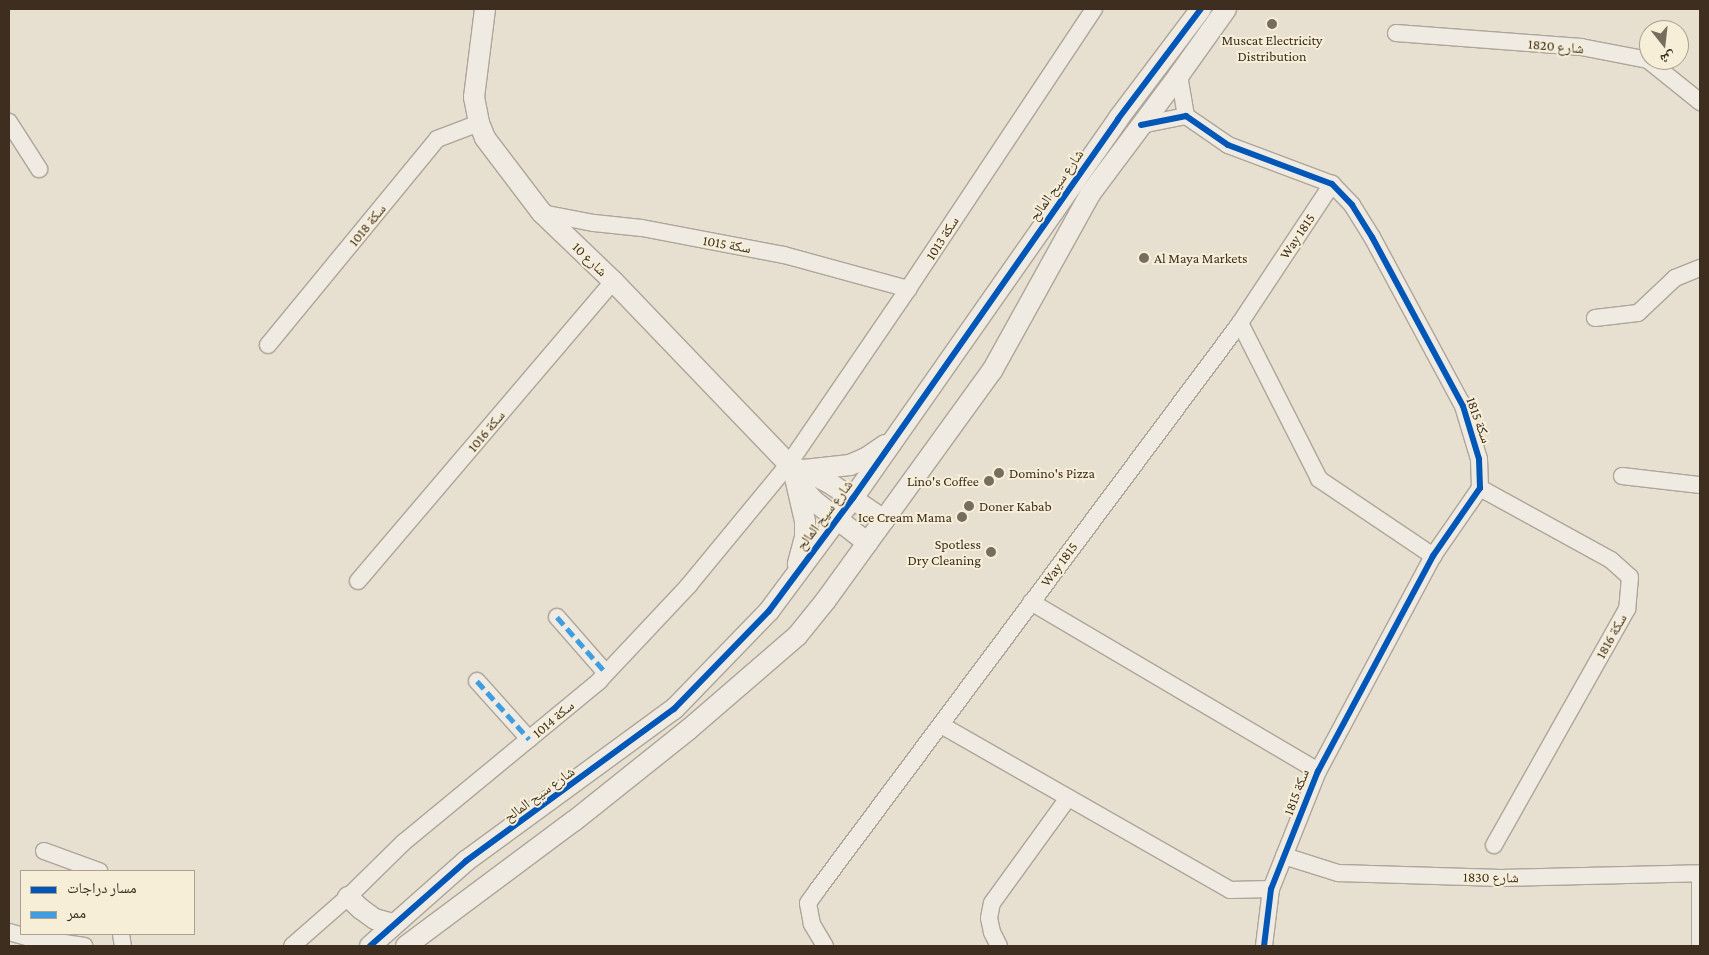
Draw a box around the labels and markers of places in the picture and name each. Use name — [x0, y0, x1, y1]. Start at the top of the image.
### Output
marker: Muscat Electricity Distribution — [1266, 18, 1278, 30]
place label: Muscat Electricity Distribution — [1221, 32, 1323, 64]
place label: Al Maya Markets — [1154, 250, 1247, 266]
marker: Al Maya Markets — [1138, 252, 1150, 264]
place label: Domino's Pizza — [1009, 465, 1095, 481]
marker: Domino's Pizza — [993, 467, 1005, 479]
place label: Lino's Coffee — [907, 473, 979, 489]
marker: Lino's Coffee — [983, 475, 995, 487]
place label: Doner Kabab — [979, 498, 1052, 514]
marker: Doner Kabab — [963, 500, 975, 512]
place label: Ice Cream Mama — [858, 509, 952, 525]
marker: Ice Cream Mama — [956, 511, 968, 523]
place label: Spotless Dry Cleaning — [908, 536, 981, 568]
marker: Spotless Dry Cleaning — [985, 546, 997, 558]

